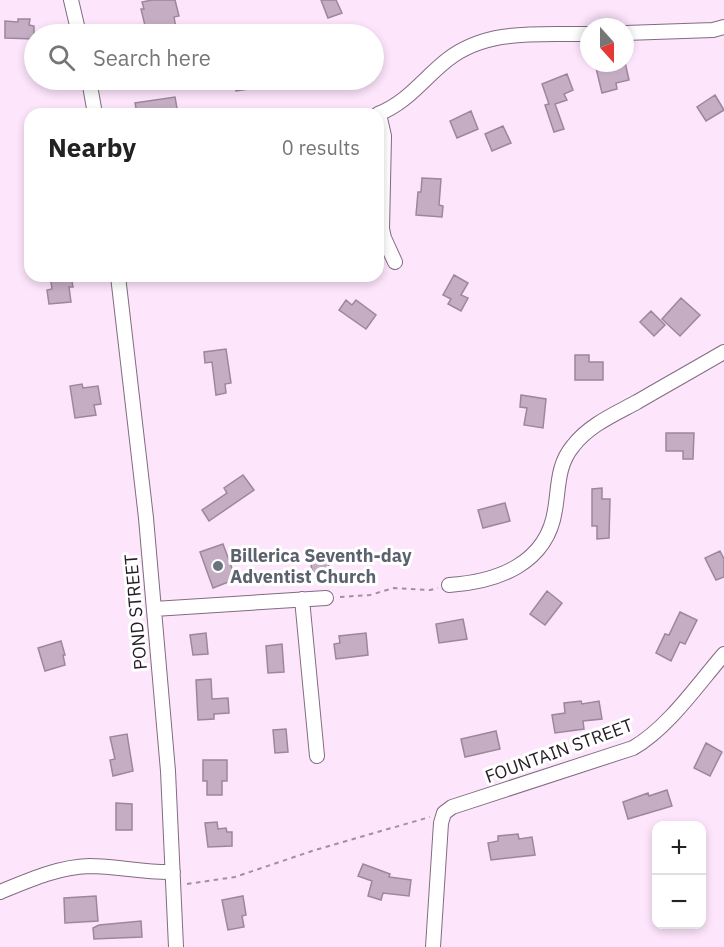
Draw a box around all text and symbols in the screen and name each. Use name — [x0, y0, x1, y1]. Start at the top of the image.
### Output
north arrow — [580, 18, 634, 72]
search box — [24, 24, 384, 90]
icon: search — [45, 41, 78, 74]
text: Search here — [93, 43, 211, 72]
text: Nearby — [48, 130, 136, 164]
text: 0 results — [282, 134, 360, 161]
place label: Billerica Seventh-day Adventist Church — [230, 544, 412, 588]
street label: POND STREET — [119, 553, 152, 671]
marker: Billerica Seventh-day Adventist Church — [211, 559, 225, 573]
street label: FOUNTAIN STREET — [482, 713, 636, 788]
map controls — [652, 821, 706, 929]
button: + — [652, 821, 706, 875]
button: − — [652, 875, 706, 929]

